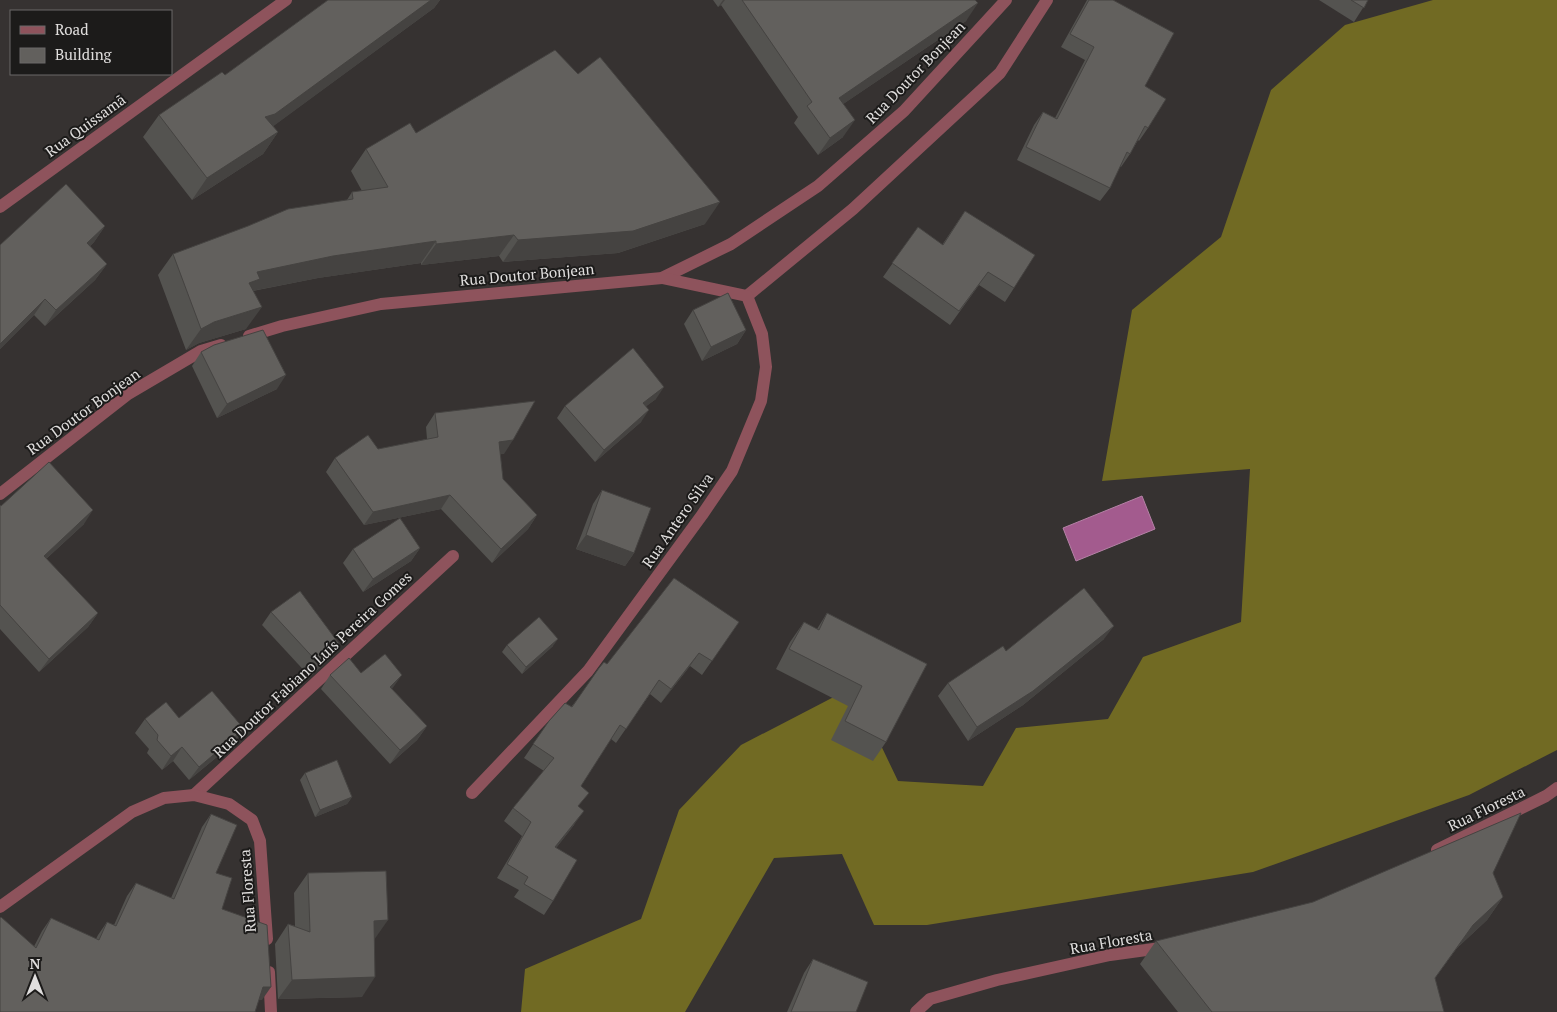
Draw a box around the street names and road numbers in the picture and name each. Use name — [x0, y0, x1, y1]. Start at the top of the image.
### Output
street label: Rua Doutor Bonjean — [861, 16, 969, 127]
street label: Rua Quissamã — [41, 89, 130, 161]
street label: Rua Doutor Bonjean — [459, 258, 595, 290]
street label: Rua Doutor Bonjean — [23, 363, 144, 459]
street label: Rua Antero Silva — [637, 468, 717, 571]
street label: Rua Doutor Fabiano Luís Pereira Gomes — [208, 566, 416, 762]
street label: Rua Floresta — [1444, 781, 1528, 835]
street label: Rua Floresta — [234, 848, 260, 933]
street label: Rua Floresta — [1068, 924, 1154, 958]

